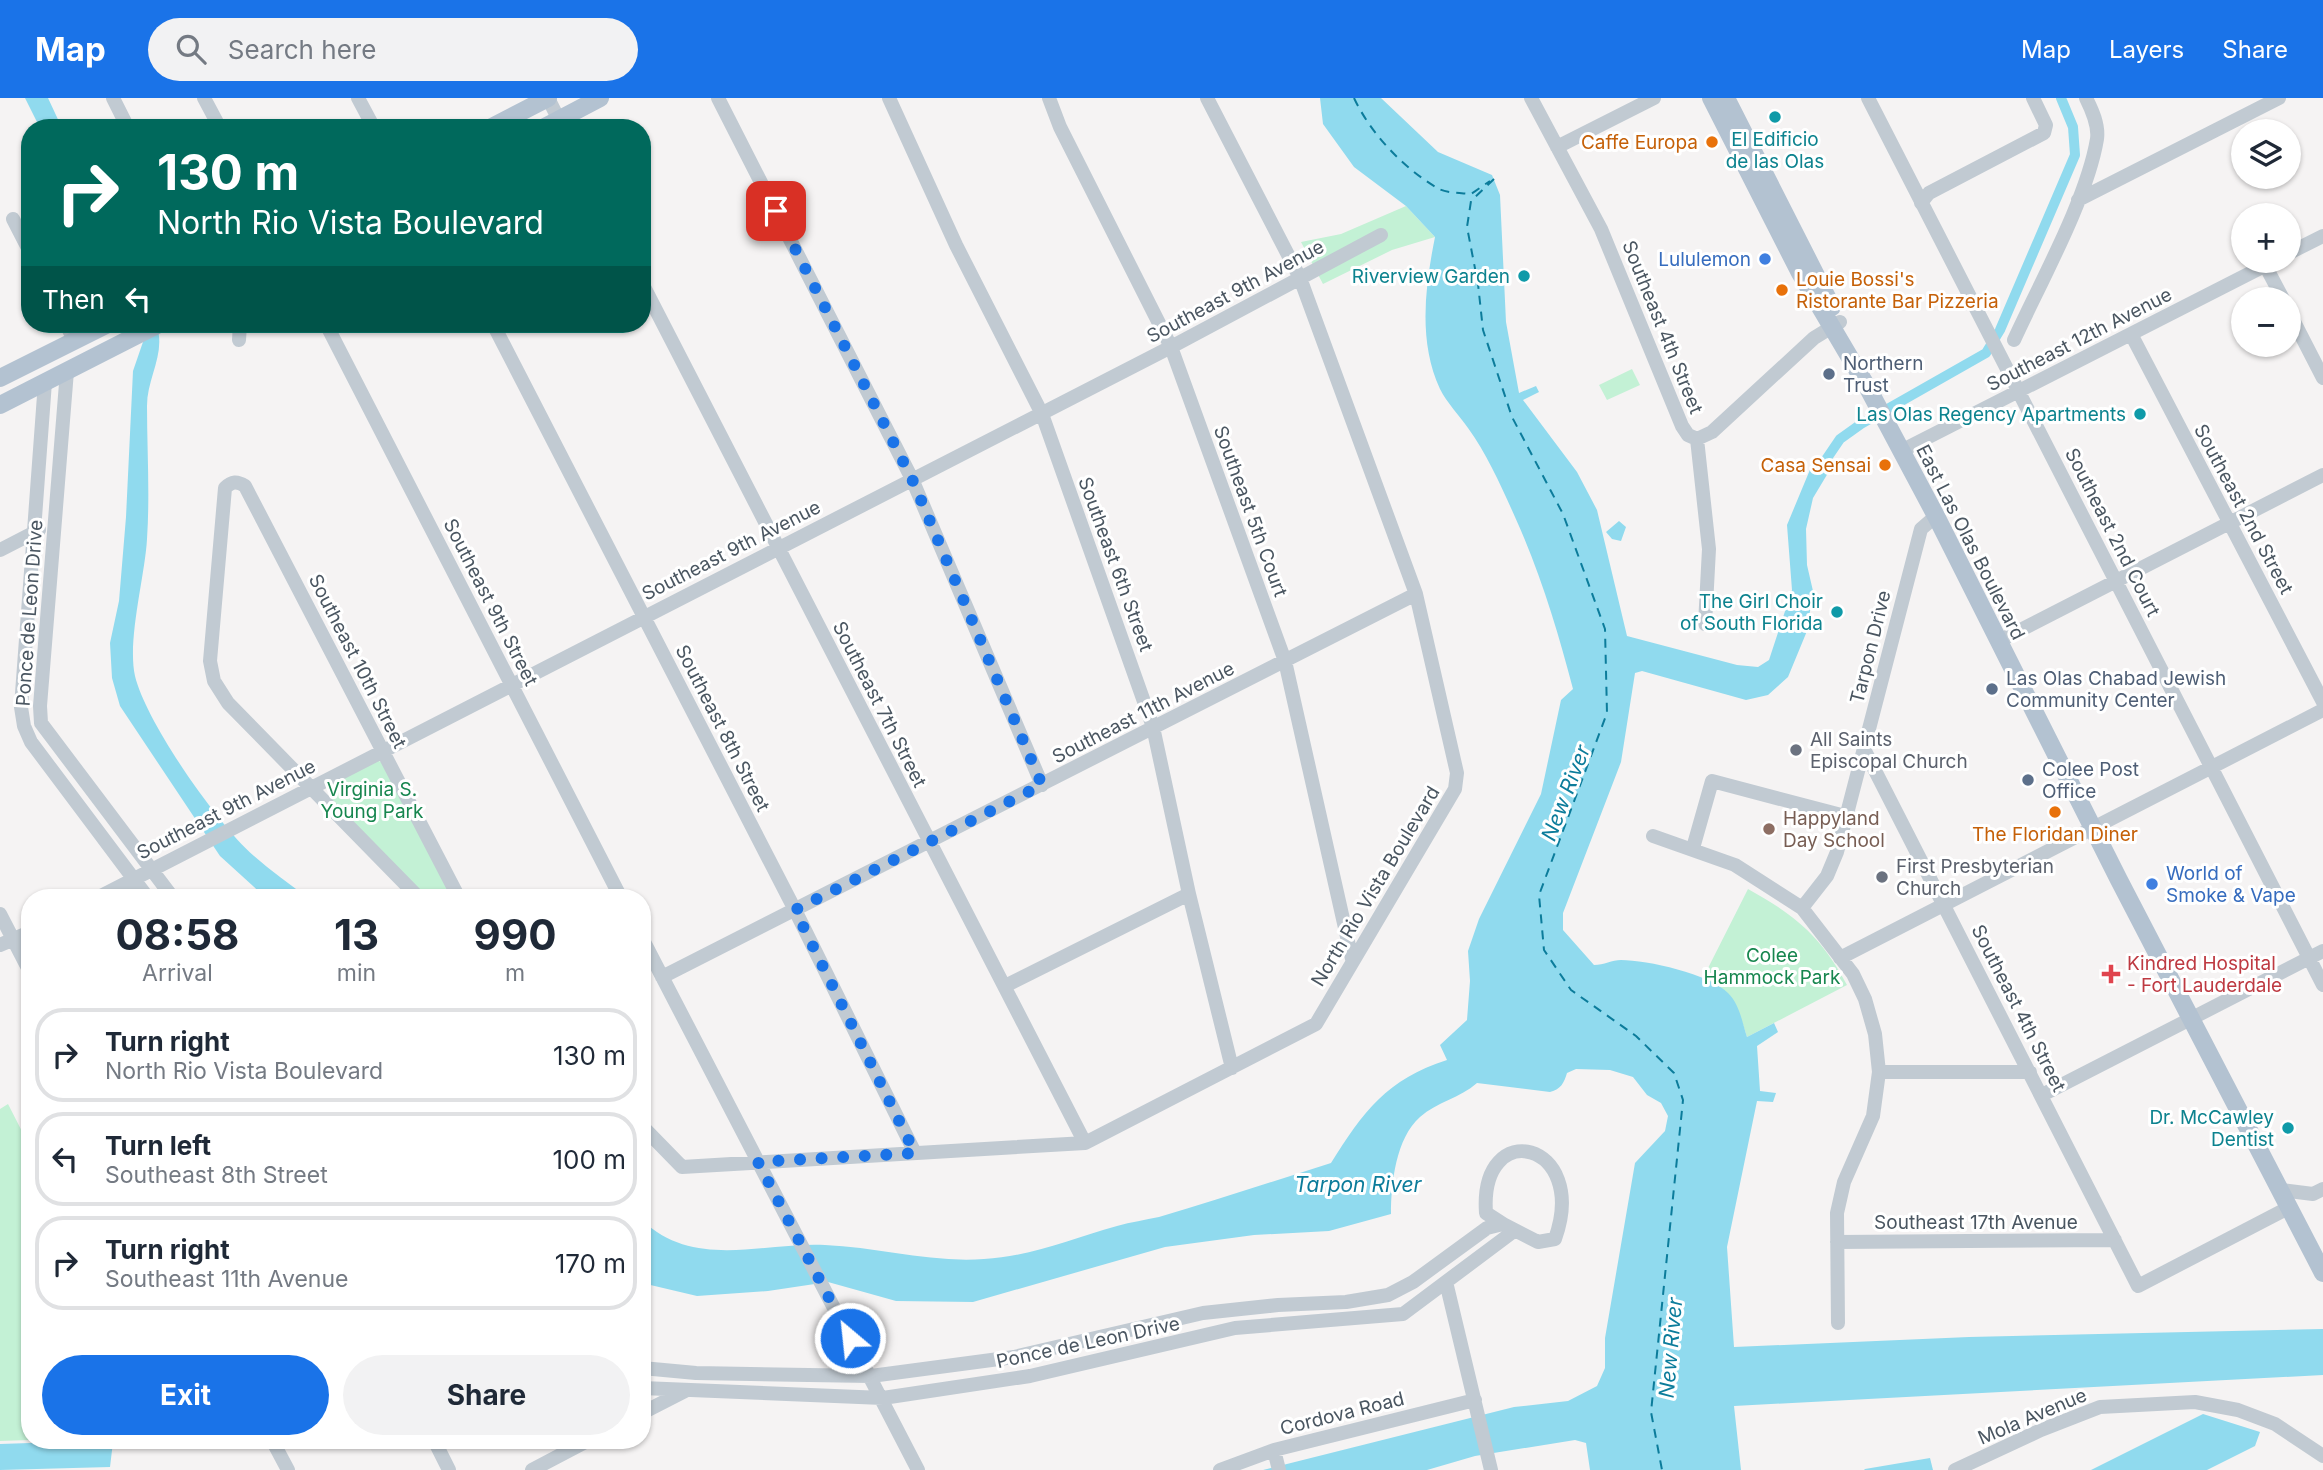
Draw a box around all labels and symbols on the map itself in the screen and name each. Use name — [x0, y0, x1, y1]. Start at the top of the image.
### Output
marker: El Edificio de las Olas — [1767, 109, 1783, 125]
place label: El Edificio de las Olas — [1726, 128, 1824, 173]
place label: Caffe Europa — [1581, 131, 1698, 154]
marker: Caffe Europa — [1704, 134, 1720, 150]
pin — [746, 181, 806, 241]
street label: Southeast 9th Avenue — [1143, 235, 1328, 348]
street label: Southeast 4th Street — [1617, 237, 1708, 417]
place label: Lululemon — [1658, 248, 1751, 271]
marker: Lululemon — [1757, 251, 1773, 267]
place label: Riverview Garden — [1352, 265, 1510, 288]
marker: Riverview Garden — [1516, 268, 1532, 284]
place label: Louie Bossi's Ristorante Bar Pizzeria — [1796, 268, 1999, 313]
marker: Louie Bossi's Ristorante Bar Pizzeria — [1774, 282, 1790, 298]
street label: Southeast 12th Avenue — [1983, 283, 2176, 396]
place label: Northern Trust — [1843, 352, 1923, 397]
marker: Northern Trust — [1821, 366, 1837, 382]
place label: Las Olas Regency Apartments — [1856, 403, 2126, 426]
marker: Las Olas Regency Apartments — [2132, 406, 2148, 422]
street label: Southeast 2nd Street — [2189, 420, 2298, 598]
street label: Southeast 5th Court — [1209, 423, 1292, 600]
street label: East Las Olas Boulevard — [1911, 441, 2030, 644]
street label: Southeast 2nd Court — [2060, 444, 2165, 620]
place label: Casa Sensai — [1761, 454, 1871, 477]
marker: Casa Sensai — [1877, 457, 1893, 473]
street label: Southeast 6th Street — [1073, 474, 1158, 655]
street label: Southeast 9th Avenue — [638, 495, 824, 605]
street label: Southeast 9th Street — [438, 515, 543, 690]
street label: Ponce de Leon Drive — [12, 519, 47, 707]
street label: Southeast 10th Street — [304, 570, 411, 752]
street label: Tarpon Drive — [1845, 588, 1896, 706]
place label: The Girl Choir of South Florida — [1680, 590, 1823, 635]
marker: The Girl Choir of South Florida — [1829, 604, 1845, 620]
street label: Southeast 7th Street — [828, 617, 931, 791]
street label: Southeast 8th Street — [671, 641, 775, 815]
street label: Southeast 11th Avenue — [1048, 657, 1238, 768]
place label: Las Olas Chabad Jewish Community Center — [2006, 667, 2226, 712]
marker: Las Olas Chabad Jewish Community Center — [1984, 681, 2000, 697]
place label: All Saints Episcopal Church — [1810, 728, 1968, 773]
water label: New River — [1536, 740, 1596, 844]
marker: All Saints Episcopal Church — [1788, 742, 1804, 758]
street label: Southeast 9th Avenue — [133, 754, 319, 864]
place label: Colee Post Office — [2042, 758, 2139, 803]
marker: Colee Post Office — [2020, 772, 2036, 788]
park label: Virginia S. Young Park — [321, 778, 424, 823]
street label: North Rio Vista Boulevard — [1306, 782, 1444, 991]
marker: The Floridan Diner — [2047, 804, 2063, 820]
place label: Happyland Day School — [1783, 807, 1885, 852]
marker: Happyland Day School — [1761, 821, 1777, 837]
place label: The Floridan Diner — [1972, 823, 2138, 846]
place label: First Presbyterian Church — [1896, 855, 2054, 900]
place label: World of Smoke & Vape — [2166, 862, 2296, 907]
marker: First Presbyterian Church — [1874, 869, 1890, 885]
marker: World of Smoke & Vape — [2144, 876, 2160, 892]
street label: Southeast 4th Street — [1966, 921, 2071, 1096]
park label: Colee Hammock Park — [1704, 944, 1841, 989]
place label: Kindred Hospital - Fort Lauderdale — [2127, 952, 2282, 997]
marker: Kindred Hospital - Fort Lauderdale — [2101, 964, 2121, 984]
place label: Dr. McCawley Dentist — [2149, 1106, 2274, 1151]
marker: Dr. McCawley Dentist — [2280, 1120, 2296, 1136]
water label: Tarpon River — [1295, 1172, 1423, 1197]
street label: Southeast 17th Avenue — [1874, 1211, 2078, 1234]
water label: New River — [1654, 1296, 1687, 1399]
position arrow — [813, 1301, 887, 1375]
street label: Ponce de Leon Drive — [994, 1312, 1182, 1373]
street label: Mola Avenue — [1974, 1383, 2090, 1450]
street label: Cordova Road — [1278, 1387, 1407, 1440]

